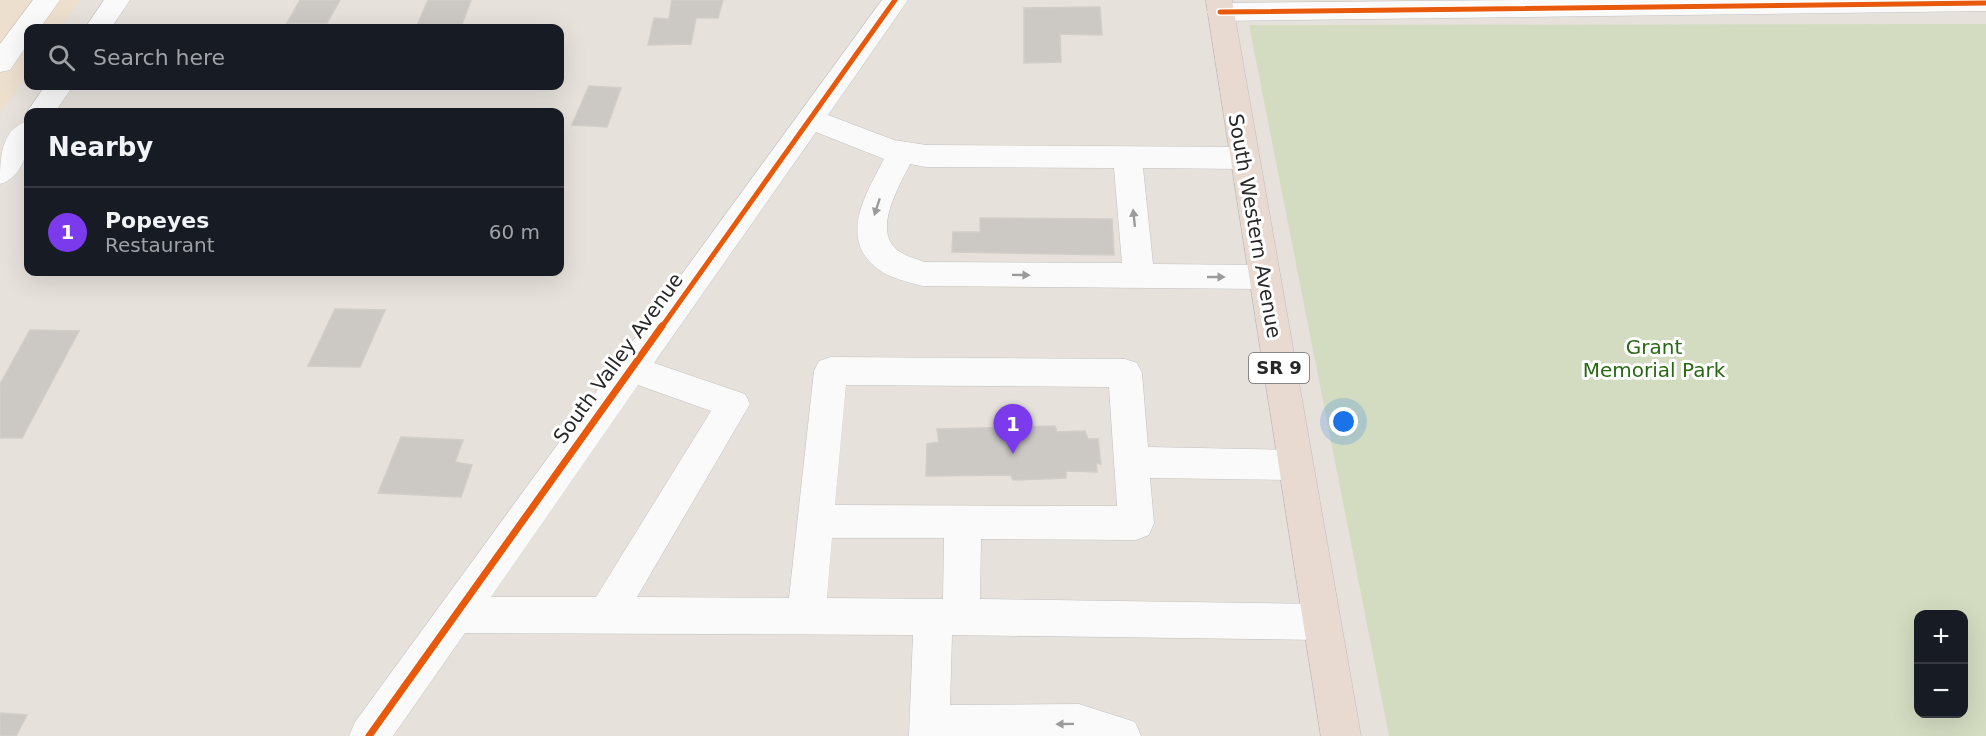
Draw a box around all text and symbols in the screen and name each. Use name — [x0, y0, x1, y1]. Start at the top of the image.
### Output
search box — [24, 24, 564, 90]
icon: search — [45, 41, 78, 74]
text: Search here — [93, 45, 225, 70]
street label: South Western Avenue — [1223, 112, 1287, 340]
text: Nearby — [48, 132, 153, 162]
one-way arrow — [872, 198, 882, 216]
text: Popeyes — [105, 208, 209, 233]
one-way arrow — [1129, 208, 1139, 227]
text: 1 — [61, 220, 74, 244]
text: 60 m — [489, 220, 540, 244]
text: Restaurant — [105, 233, 215, 257]
street label: South Valley Avenue — [548, 268, 688, 448]
one-way arrow — [1011, 270, 1030, 280]
one-way arrow — [1206, 272, 1225, 282]
park label: Grant Memorial Park — [1583, 335, 1726, 382]
road number: SR 9 — [1249, 353, 1309, 383]
pin: 1 — [994, 404, 1032, 454]
your location — [1329, 407, 1358, 436]
map controls — [1914, 610, 1968, 718]
button: + — [1914, 610, 1968, 664]
button: − — [1914, 664, 1968, 718]
one-way arrow — [1055, 719, 1074, 729]

